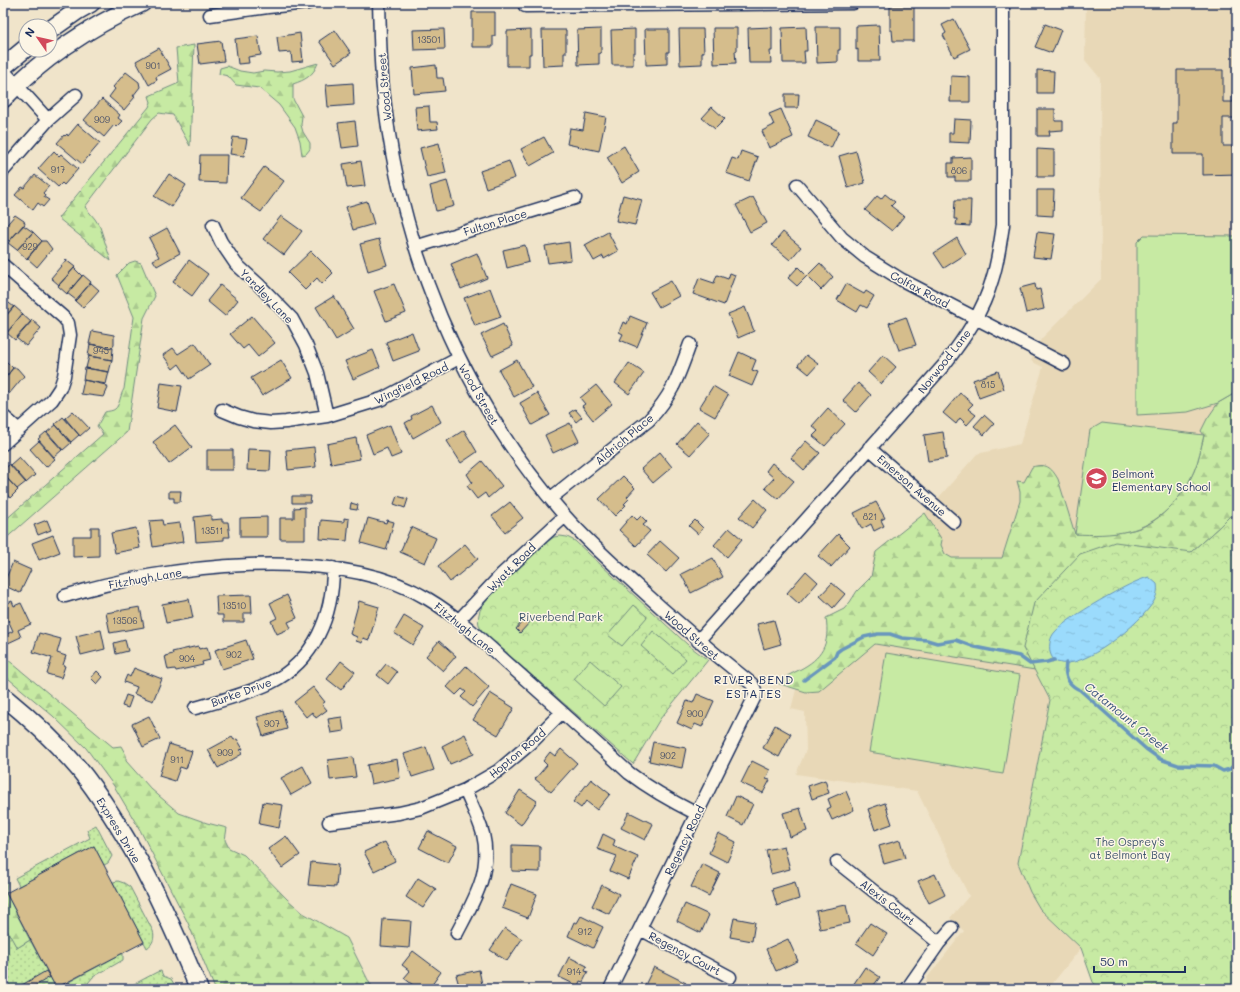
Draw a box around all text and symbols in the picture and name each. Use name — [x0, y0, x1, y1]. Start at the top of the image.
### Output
north arrow — [18, 18, 58, 58]
text: N — [21, 24, 38, 40]
house number: 13501 — [417, 34, 441, 45]
street label: Wood Street — [374, 52, 394, 122]
house number: 901 — [146, 60, 160, 71]
house number: 909 — [94, 114, 111, 125]
house number: 917 — [51, 164, 65, 175]
house number: 806 — [951, 165, 967, 176]
street label: Fulton Place — [461, 205, 529, 239]
house number: 929 — [22, 241, 39, 252]
street label: Yardley Lane — [237, 265, 297, 327]
street label: Colfax Road — [888, 267, 952, 311]
street label: Norwood Lane — [914, 326, 974, 396]
house number: 945 — [93, 345, 109, 356]
street label: Wingfield Road — [371, 359, 451, 407]
street label: Wood Street — [455, 361, 503, 427]
house number: 815 — [981, 379, 995, 390]
street label: Aldrich Place — [592, 410, 657, 468]
street label: Emerson Avenue — [874, 451, 950, 519]
school or university icon: Belmont Elementary School — [1083, 466, 1109, 492]
place label: Belmont Elementary School — [1112, 466, 1211, 494]
house number: 821 — [863, 511, 877, 522]
house number: 13511 — [201, 525, 223, 536]
street label: Wyatt Road — [483, 539, 539, 595]
street label: Fitzhugh Lane — [107, 564, 183, 592]
street label: Fitzhugh Lane — [431, 599, 499, 657]
house number: 13510 — [222, 600, 247, 611]
street label: Wood Street — [661, 607, 723, 663]
park label: Riverbend Park — [519, 609, 603, 624]
house number: 13506 — [112, 615, 138, 626]
house number: 902 — [226, 649, 242, 660]
house number: 904 — [179, 653, 196, 664]
district label: RIVER BEND ESTATES — [714, 671, 794, 701]
street label: Burke Drive — [209, 674, 274, 710]
water label: Catamount Creek — [1082, 678, 1173, 756]
house number: 900 — [687, 708, 704, 719]
house number: 907 — [264, 718, 280, 729]
street label: Hopton Road — [486, 725, 548, 781]
house number: 909 — [217, 747, 234, 758]
house number: 902 — [660, 750, 676, 761]
house number: 911 — [170, 754, 184, 765]
street label: Express Drive — [93, 794, 145, 866]
street label: Regency Road — [661, 802, 707, 878]
park label: The Osprey's at Belmont Bay — [1090, 834, 1171, 862]
street label: Alexis Court — [857, 876, 919, 928]
house number: 912 — [578, 926, 592, 937]
street label: Regency Court — [646, 928, 724, 978]
scale bar — [1094, 948, 1185, 974]
text: 50 m — [1100, 953, 1128, 969]
house number: 914 — [567, 966, 582, 977]

